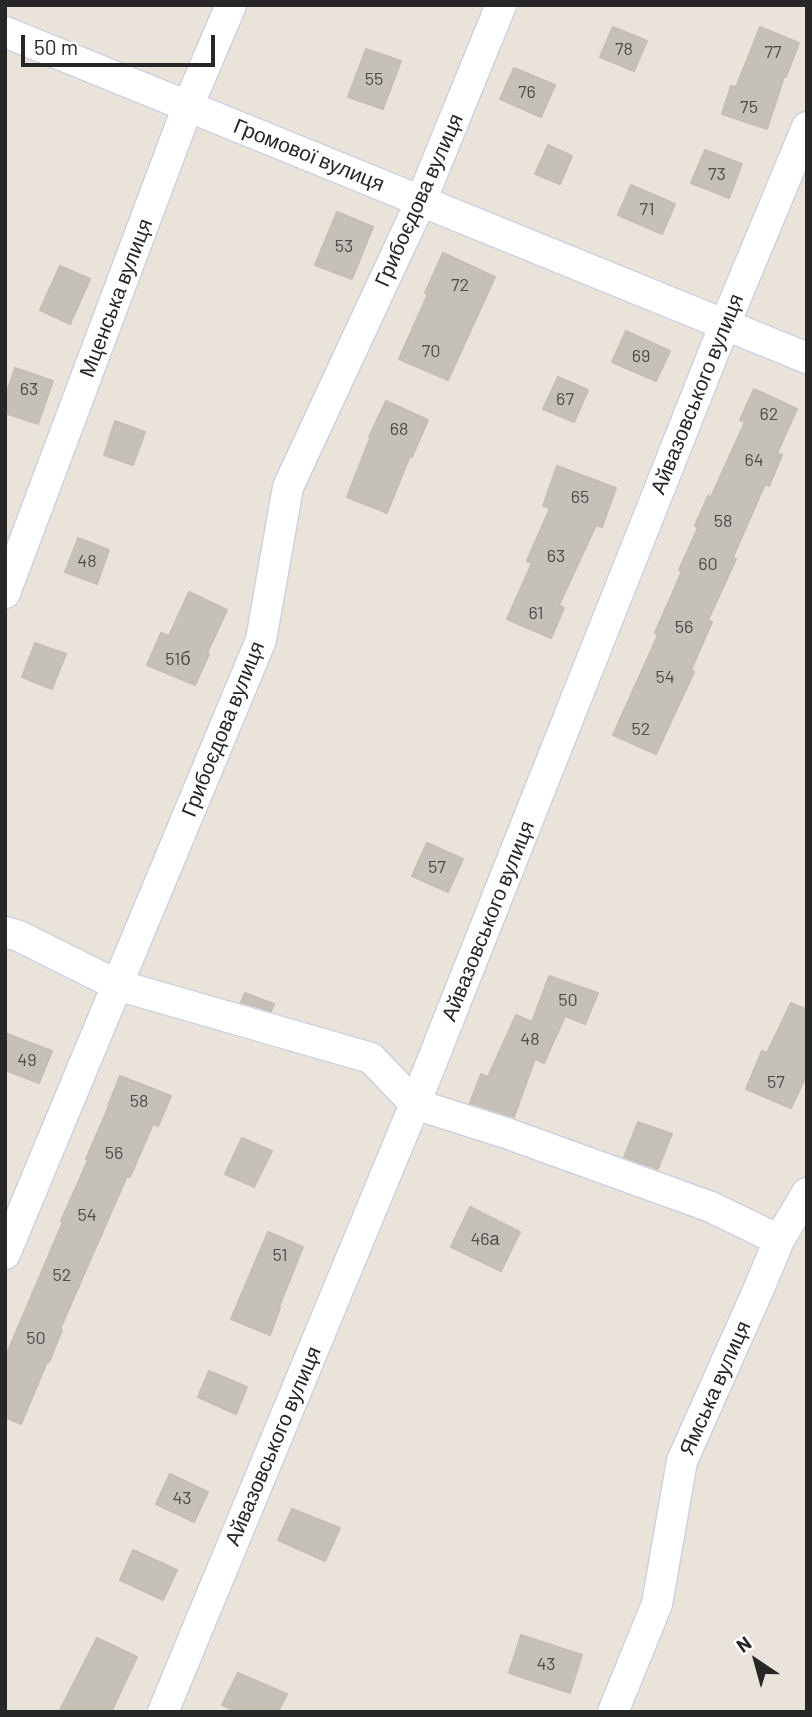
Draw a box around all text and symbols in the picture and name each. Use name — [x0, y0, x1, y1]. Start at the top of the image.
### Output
scale bar — [24, 21, 219, 65]
text: 50 m — [34, 34, 78, 59]
house number: 78 — [615, 38, 633, 60]
house number: 77 — [764, 41, 782, 63]
house number: 55 — [365, 68, 383, 90]
house number: 76 — [518, 81, 536, 103]
house number: 75 — [740, 96, 758, 118]
street label: Грибоєдова вулиця — [369, 110, 469, 290]
street label: Громової вулиця — [230, 113, 388, 197]
house number: 73 — [708, 163, 726, 185]
house number: 71 — [640, 198, 654, 220]
street label: Мценська вулиця — [74, 215, 158, 381]
house number: 53 — [335, 235, 353, 257]
house number: 72 — [451, 274, 469, 296]
street label: Айвазовського вулиця — [645, 290, 749, 498]
house number: 70 — [422, 340, 440, 362]
house number: 69 — [632, 345, 650, 367]
house number: 63 — [20, 378, 38, 400]
house number: 67 — [556, 388, 574, 410]
house number: 62 — [760, 403, 778, 425]
house number: 68 — [390, 418, 408, 440]
house number: 64 — [744, 449, 764, 471]
house number: 65 — [571, 486, 589, 508]
house number: 58 — [714, 510, 732, 532]
house number: 63 — [547, 545, 565, 567]
house number: 48 — [77, 550, 97, 572]
house number: 60 — [698, 553, 718, 575]
house number: 61 — [528, 602, 544, 624]
house number: 56 — [675, 616, 693, 638]
street label: Грибоєдова вулиця — [176, 638, 270, 820]
house number: 51б — [165, 648, 191, 670]
house number: 54 — [655, 666, 675, 688]
house number: 52 — [632, 718, 650, 740]
street label: Айвазовського вулиця — [436, 817, 540, 1025]
house number: 57 — [428, 856, 446, 878]
house number: 50 — [558, 989, 578, 1011]
house number: 48 — [520, 1028, 540, 1050]
house number: 49 — [17, 1049, 37, 1071]
house number: 57 — [767, 1071, 785, 1093]
house number: 58 — [130, 1090, 148, 1112]
house number: 56 — [105, 1142, 123, 1164]
house number: 54 — [77, 1204, 97, 1226]
house number: 46а — [470, 1228, 500, 1250]
house number: 51 — [272, 1244, 288, 1266]
house number: 52 — [53, 1264, 71, 1286]
street label: Ямська вулиця — [674, 1317, 756, 1459]
house number: 50 — [26, 1327, 46, 1349]
street label: Айвазовського вулиця — [220, 1343, 326, 1549]
house number: 43 — [172, 1487, 192, 1509]
north arrow — [721, 1626, 791, 1696]
text: N — [731, 1631, 755, 1657]
house number: 43 — [536, 1653, 556, 1675]

